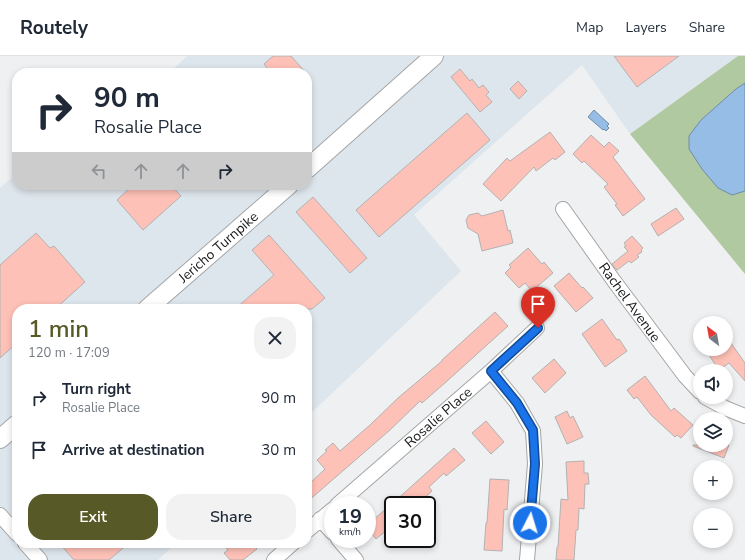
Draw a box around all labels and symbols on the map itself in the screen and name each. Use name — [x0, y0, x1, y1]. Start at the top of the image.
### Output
street label: Jericho Turnpike — [174, 207, 262, 288]
street label: Rachel Avenue — [594, 259, 665, 346]
pin — [521, 287, 555, 328]
north arrow — [693, 316, 733, 356]
street label: Rosalie Place — [400, 383, 476, 452]
speed limit sign: 30 — [384, 496, 436, 548]
position arrow — [509, 502, 551, 544]

